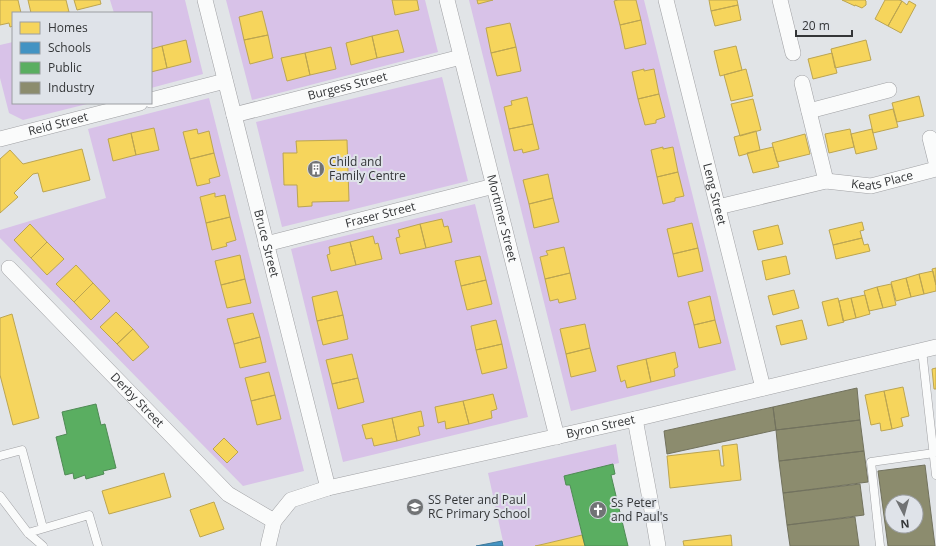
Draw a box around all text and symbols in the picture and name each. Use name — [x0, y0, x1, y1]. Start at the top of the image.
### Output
legend — [12, 12, 152, 104]
scale bar — [796, 12, 852, 38]
text: 20 m — [802, 17, 830, 34]
text: Homes — [48, 19, 88, 36]
text: Schools — [48, 39, 91, 56]
text: Public — [48, 59, 82, 76]
street label: Burgess Street — [306, 67, 389, 104]
text: Industry — [48, 79, 95, 96]
street label: Reid Street — [26, 108, 90, 139]
place label: Child and Family Centre — [329, 153, 406, 184]
building icon: Child and Family Centre — [306, 159, 326, 179]
street label: Leng Street — [699, 161, 731, 227]
street label: Keats Place — [850, 166, 915, 194]
street label: Mortimer Street — [483, 173, 522, 264]
street label: Fraser Street — [343, 197, 417, 232]
street label: Bruce Street — [250, 208, 284, 279]
street label: Derby Street — [107, 369, 168, 431]
street label: Byron Street — [564, 410, 636, 442]
place label: SS Peter and Paul RC Primary School — [428, 491, 530, 522]
place label: Ss Peter and Paul's — [611, 494, 668, 525]
north arrow — [884, 494, 924, 534]
school or university icon: SS Peter and Paul RC Primary School — [405, 497, 425, 517]
church icon: Ss Peter and Paul's — [588, 500, 608, 520]
text: N — [900, 517, 910, 532]

